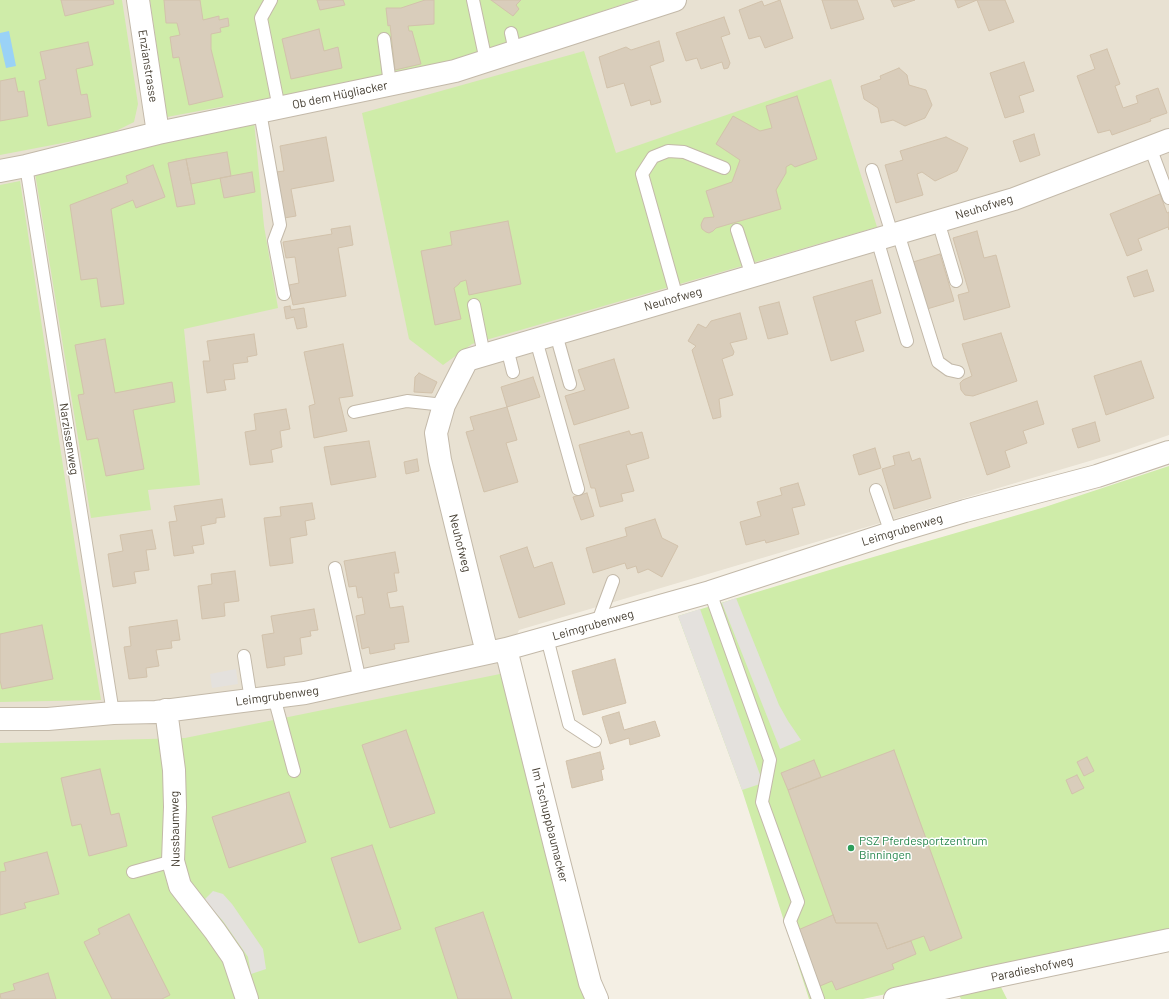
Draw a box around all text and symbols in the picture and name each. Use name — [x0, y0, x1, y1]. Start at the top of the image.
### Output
street label: Enzianstrasse — [135, 29, 161, 103]
street label: Ob dem Hügliacker — [291, 78, 389, 112]
street label: Neuhofweg — [954, 191, 1014, 223]
street label: Neuhofweg — [643, 284, 703, 314]
street label: Narzissenweg — [56, 402, 82, 476]
street label: Leimgrubenweg — [860, 511, 944, 549]
street label: Neuhofweg — [446, 512, 474, 574]
street label: Leimgrubenweg — [551, 607, 635, 643]
street label: Leimgrubenweg — [234, 683, 320, 709]
street label: Im Tschuppbaumacker — [529, 766, 571, 884]
street label: Nussbaumweg — [167, 791, 183, 867]
place label: PSZ Pferdesportzentrum Binningen — [859, 834, 988, 862]
marker: PSZ Pferdesportzentrum Binningen — [846, 843, 856, 853]
street label: Paradieshofweg — [990, 953, 1074, 985]

